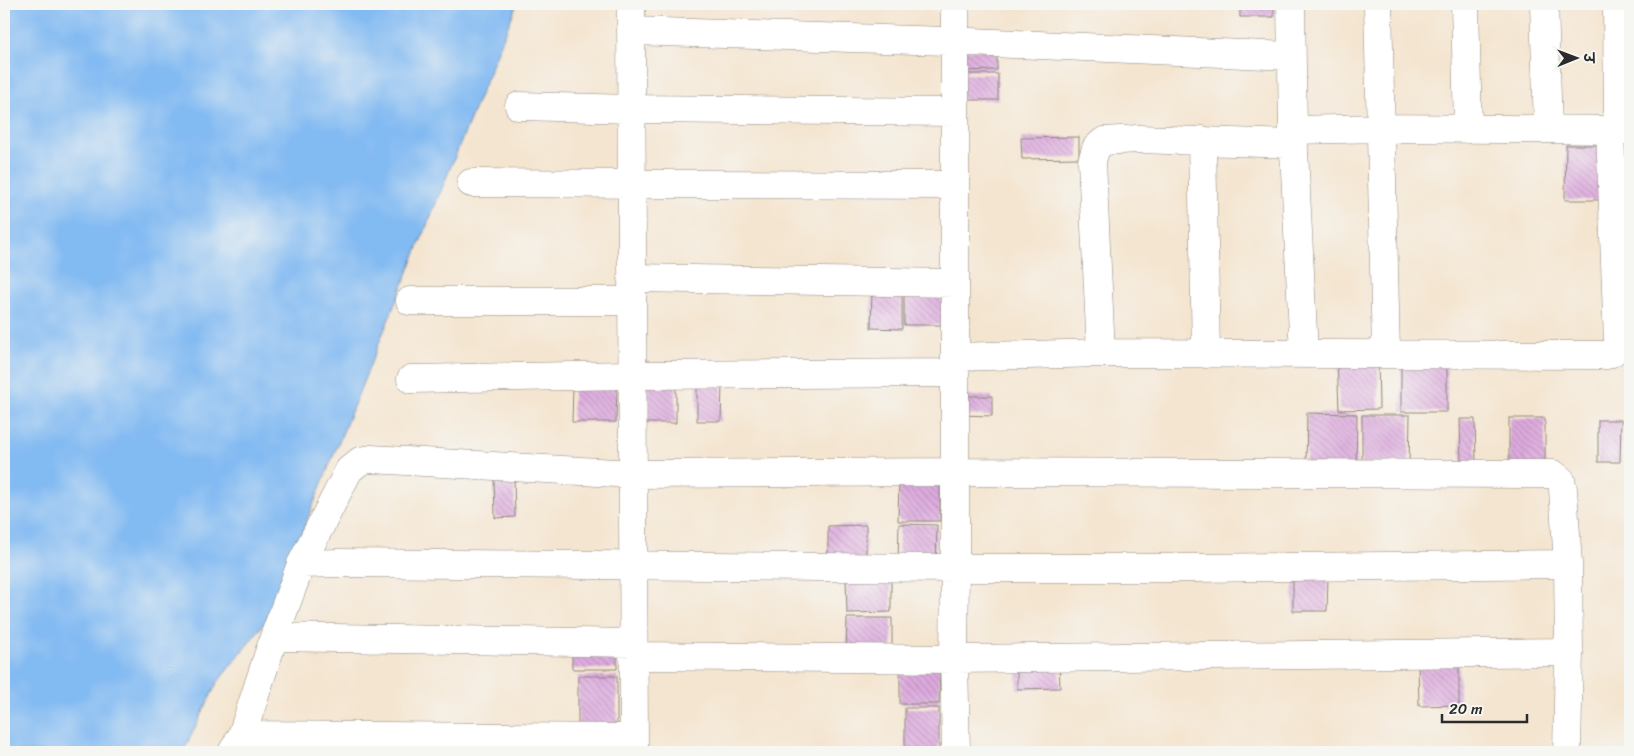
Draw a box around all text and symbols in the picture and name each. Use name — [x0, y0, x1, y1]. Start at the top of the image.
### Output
north arrow — [1552, 32, 1602, 82]
text: उ — [1576, 51, 1601, 64]
scale bar — [1442, 691, 1526, 723]
text: 20 m — [1449, 696, 1483, 722]

